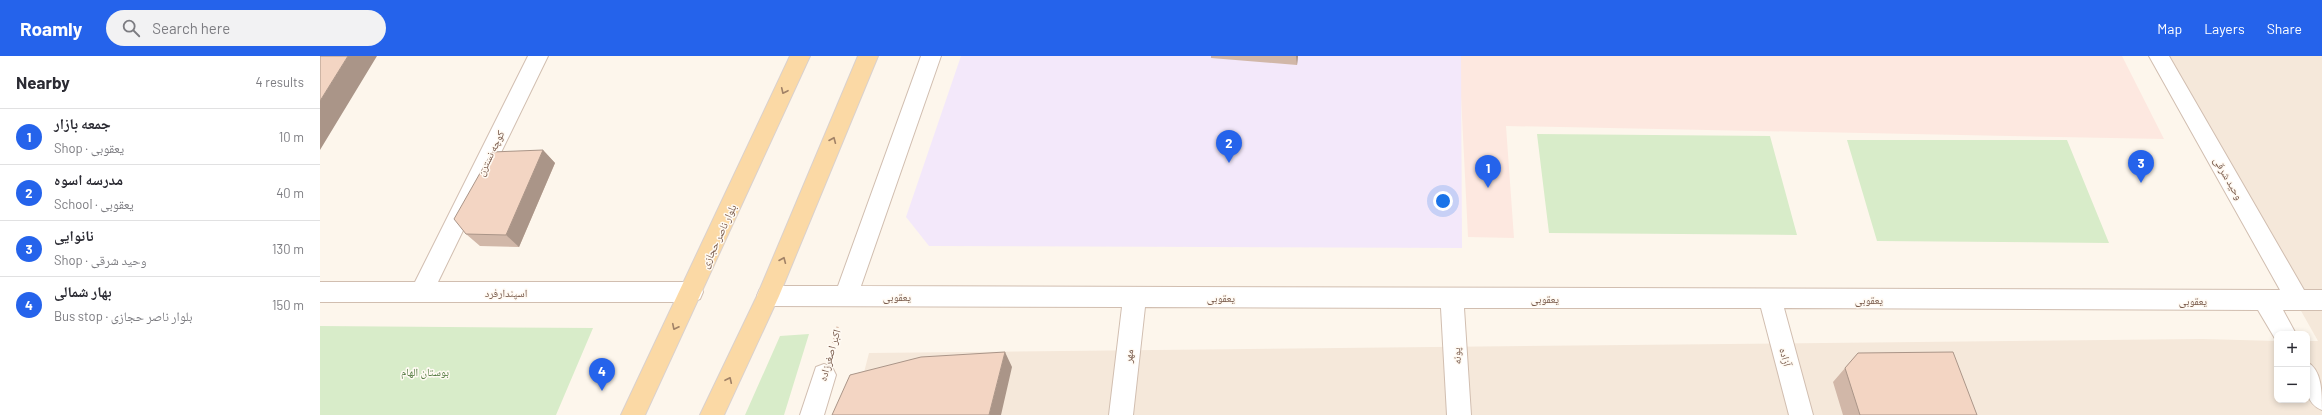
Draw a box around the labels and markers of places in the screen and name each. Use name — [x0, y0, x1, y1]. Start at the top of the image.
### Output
pin: 2 — [1216, 130, 1242, 163]
pin: 3 — [2128, 150, 2154, 183]
pin: 1 — [1475, 155, 1501, 188]
pin: 4 — [589, 358, 615, 391]

